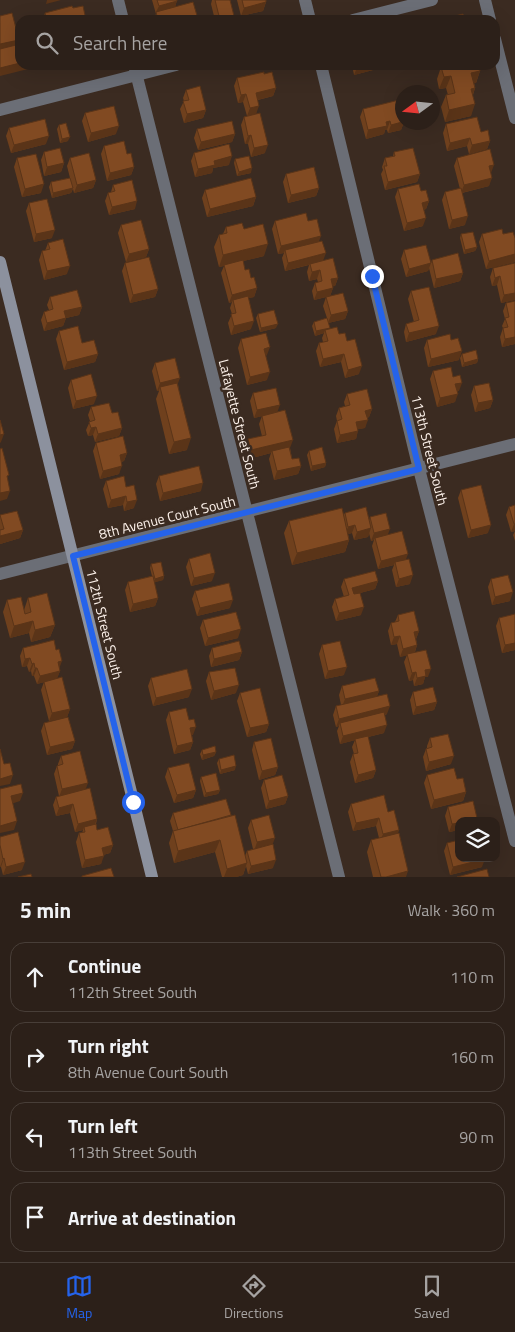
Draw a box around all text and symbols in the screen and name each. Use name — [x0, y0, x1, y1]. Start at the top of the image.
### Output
search box — [15, 15, 500, 70]
text: Search here — [73, 28, 167, 57]
icon: search — [33, 29, 61, 57]
north arrow — [395, 85, 440, 130]
route end — [361, 265, 384, 288]
street label: Lafayette Street South — [214, 357, 266, 491]
street label: 113th Street South — [406, 393, 454, 507]
street label: 8th Avenue Court South — [96, 490, 238, 544]
street label: 112th Street South — [81, 567, 129, 681]
route start — [122, 791, 145, 814]
map controls — [455, 817, 500, 862]
button: layers — [455, 817, 500, 862]
text: 5 min — [20, 894, 71, 926]
text: Walk · 360 m — [407, 898, 495, 922]
text: Continue — [68, 951, 141, 980]
icon: ahead — [21, 963, 49, 991]
text: 110 m — [450, 965, 494, 989]
text: 112th Street South — [68, 980, 197, 1004]
text: Turn right — [68, 1031, 149, 1060]
icon: right — [21, 1043, 49, 1071]
text: 160 m — [450, 1045, 494, 1069]
text: 8th Avenue Court South — [68, 1060, 228, 1084]
text: Turn left — [68, 1111, 138, 1140]
icon: left — [21, 1123, 49, 1151]
text: 90 m — [459, 1125, 494, 1149]
text: 113th Street South — [68, 1140, 197, 1164]
icon: arrive — [21, 1203, 49, 1231]
text: Arrive at destination — [68, 1203, 236, 1232]
tab: Map — [65, 1272, 93, 1323]
tab: Directions — [224, 1272, 283, 1323]
tab: Saved — [414, 1272, 450, 1323]

